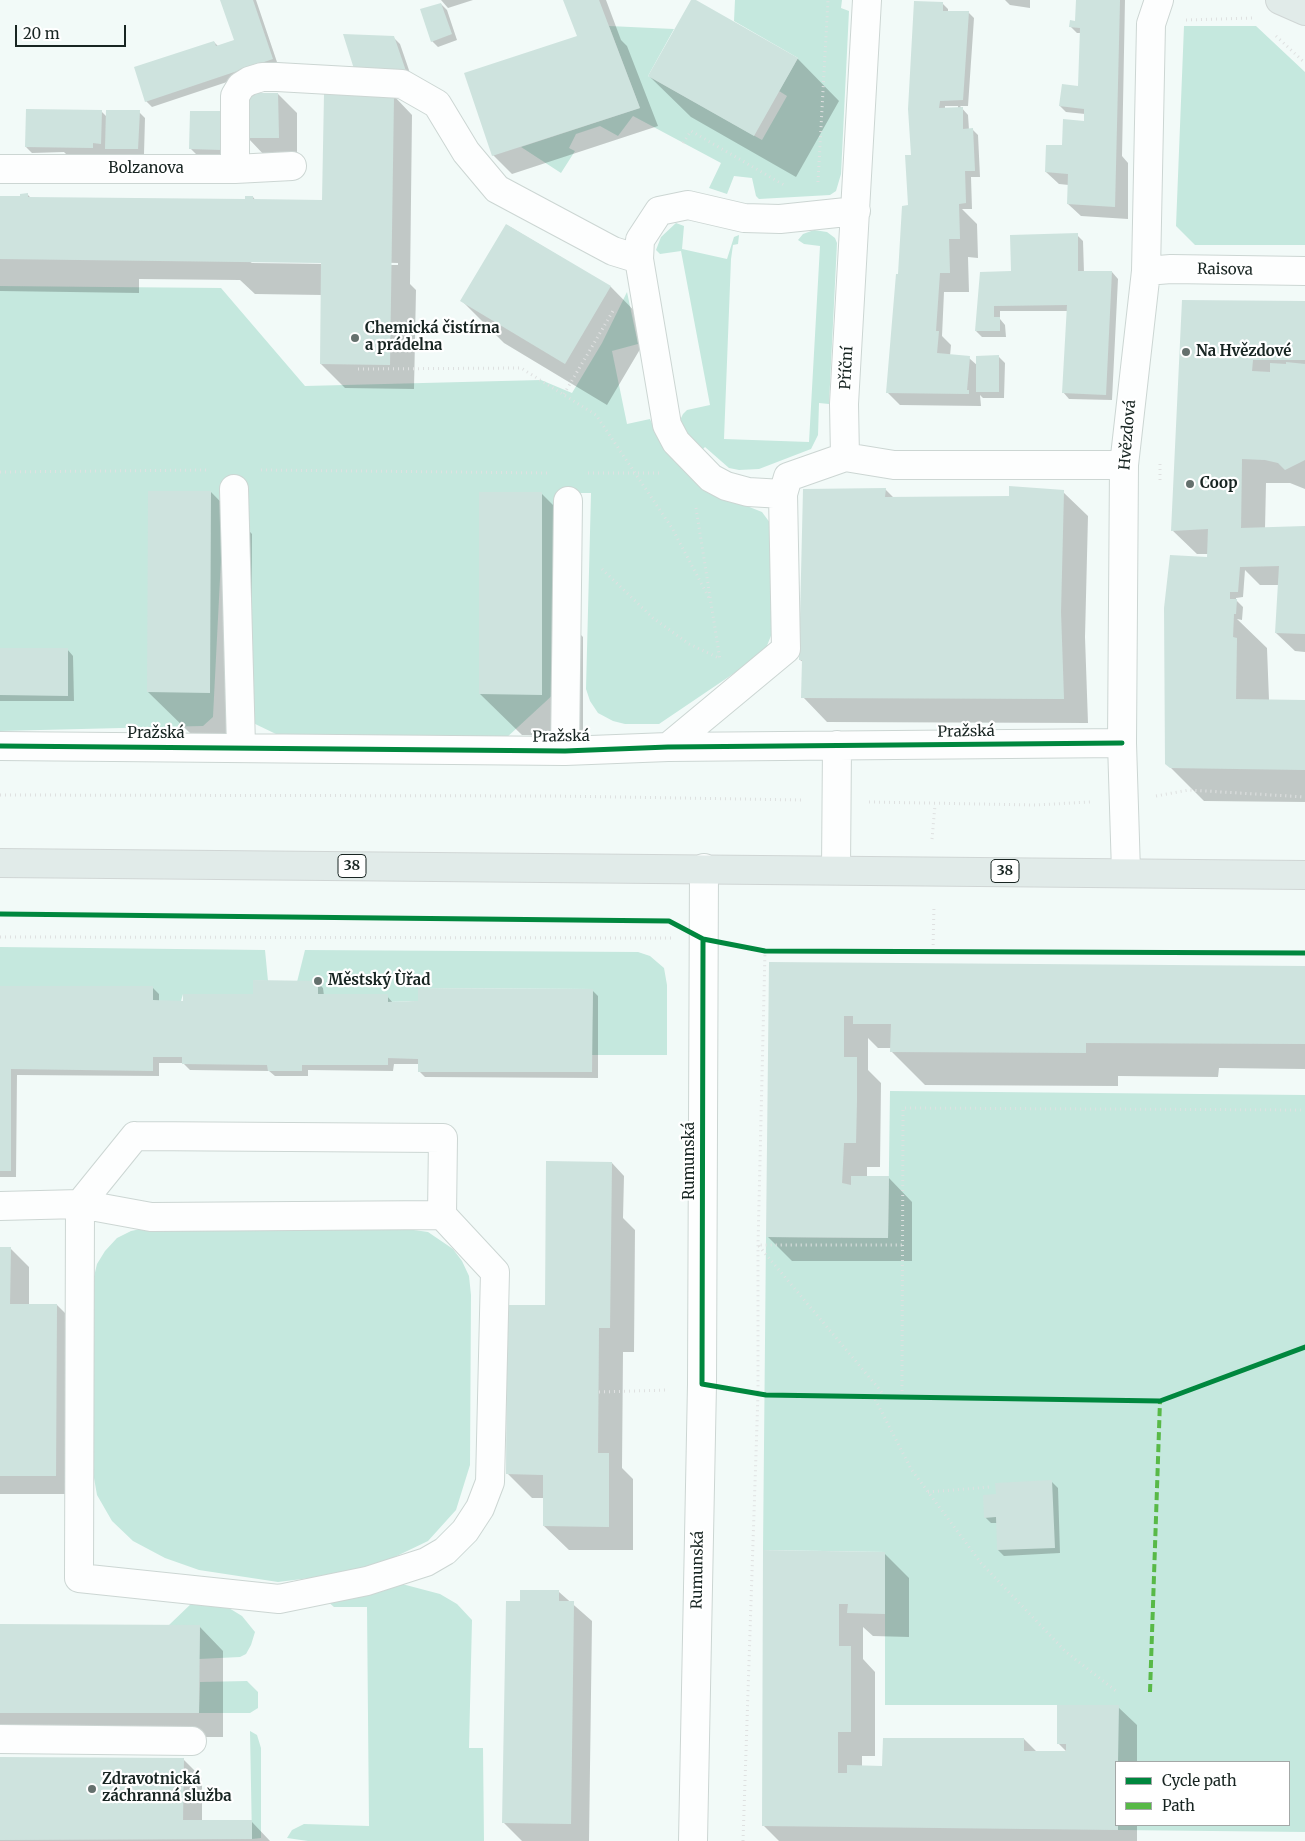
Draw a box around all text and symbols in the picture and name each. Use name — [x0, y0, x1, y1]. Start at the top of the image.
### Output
scale bar — [18, 15, 129, 47]
text: 20 m — [23, 24, 60, 43]
street label: Bolzanova — [108, 160, 184, 178]
street label: Raisova — [1197, 261, 1253, 279]
place label: Chemická čistírna a prádelna — [365, 320, 500, 355]
marker: Chemická čistírna a prádelna — [349, 332, 361, 344]
place label: Na Hvězdové — [1196, 343, 1291, 361]
street label: Příční — [837, 346, 857, 390]
marker: Na Hvězdové — [1180, 346, 1192, 358]
street label: Hvězdová — [1116, 399, 1140, 471]
place label: Coop — [1200, 475, 1237, 493]
marker: Coop — [1184, 478, 1196, 490]
street label: Pražská — [937, 723, 995, 741]
street label: Pražská — [127, 725, 185, 743]
street label: Pražská — [532, 728, 590, 746]
road number: 38 — [338, 854, 366, 878]
road number: 38 — [991, 859, 1019, 882]
place label: Městský Ùřad — [328, 972, 430, 990]
marker: Městský Ùřad — [312, 975, 324, 987]
street label: Rumunská — [681, 1122, 699, 1200]
street label: Rumunská — [688, 1531, 708, 1609]
legend — [1115, 1761, 1290, 1826]
place label: Zdravotnická záchranná služba — [102, 1771, 232, 1806]
text: Cycle path — [1162, 1771, 1237, 1790]
marker: Zdravotnická záchranná služba — [86, 1783, 98, 1795]
text: Path — [1162, 1796, 1195, 1815]

